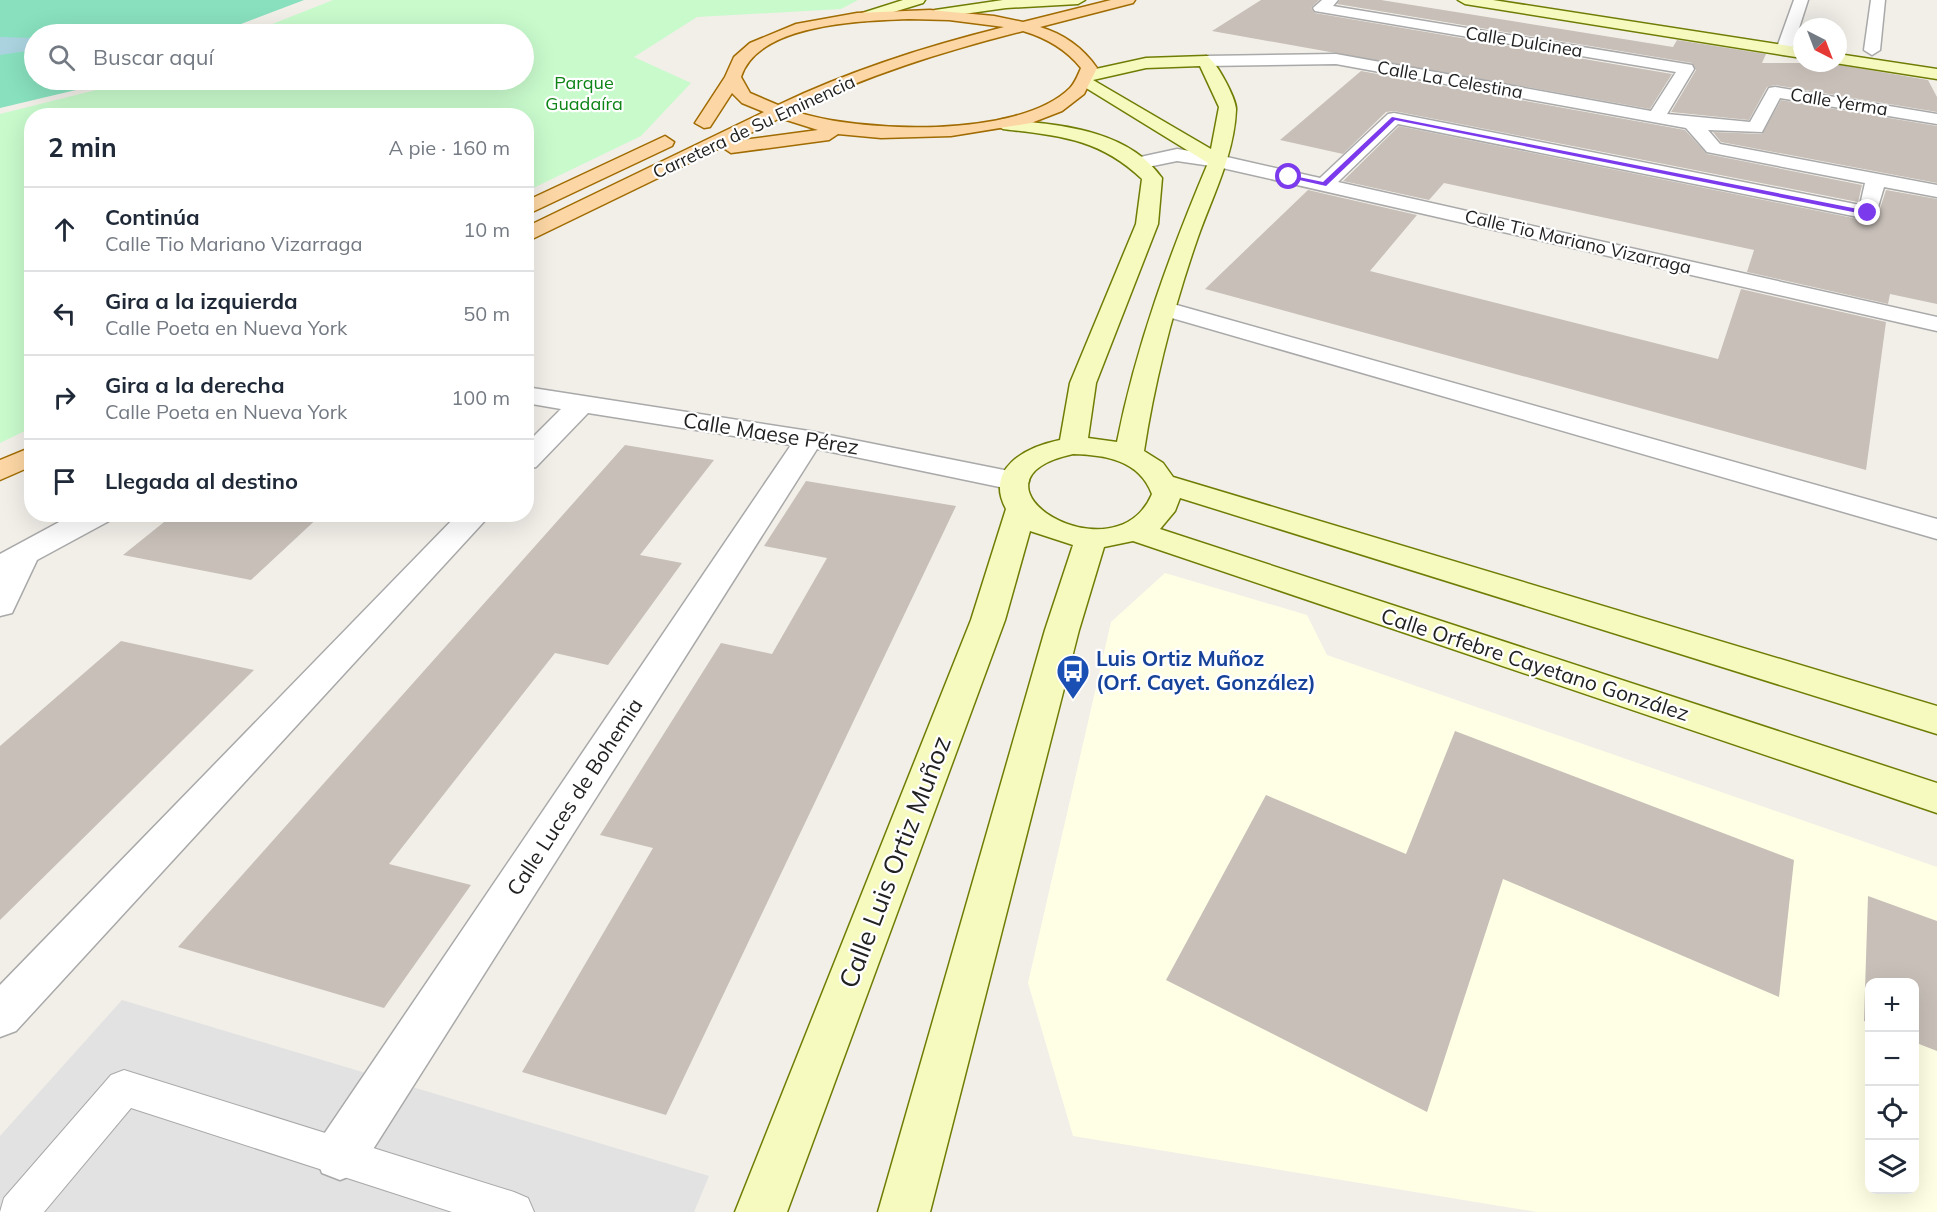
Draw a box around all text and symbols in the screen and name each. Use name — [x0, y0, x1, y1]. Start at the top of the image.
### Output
north arrow — [1793, 18, 1847, 72]
street label: Calle Dulcinea — [1464, 21, 1584, 62]
search box — [24, 24, 534, 90]
icon: search — [45, 41, 78, 74]
text: Buscar aquí — [93, 43, 214, 71]
street label: Calle La Celestina — [1375, 55, 1525, 104]
street label: Carretera de Su Eminencia — [649, 70, 859, 184]
park label: Parque Guadaíra — [545, 71, 623, 115]
street label: Calle Yerma — [1789, 82, 1889, 121]
text: 2 min — [48, 131, 117, 164]
text: A pie · 160 m — [389, 135, 510, 160]
route start — [1275, 163, 1301, 189]
route end — [1854, 199, 1880, 225]
text: Continúa — [105, 203, 200, 231]
street label: Calle Tio Mariano Vizarraga — [1463, 204, 1694, 279]
icon: ahead — [48, 213, 81, 246]
text: 10 m — [463, 217, 510, 242]
text: Calle Tio Mariano Vizarraga — [105, 231, 362, 256]
text: Gira a la izquierda — [105, 287, 298, 315]
icon: left — [48, 297, 81, 330]
text: 50 m — [463, 301, 510, 326]
text: Calle Poeta en Nueva York — [105, 315, 347, 340]
text: Gira a la derecha — [105, 371, 285, 399]
icon: right — [48, 381, 81, 414]
text: 100 m — [451, 385, 510, 410]
text: Calle Poeta en Nueva York — [105, 399, 347, 424]
street label: Calle Maese Pérez — [682, 406, 861, 460]
icon: arrive — [48, 465, 81, 498]
text: Llegada al destino — [105, 467, 298, 495]
street label: Calle Orfebre Cayetano González — [1378, 602, 1693, 726]
place label: Luis Ortiz Muñoz (Orf. Cayet. González) — [1096, 645, 1316, 695]
bus stop icon: Luis Ortiz Muñoz (Orf. Cayet. González) — [1055, 653, 1091, 700]
street label: Calle Luces de Bohemia — [501, 693, 648, 900]
street label: Calle Luis Ortiz Muñoz — [831, 731, 958, 993]
map controls — [1865, 978, 1919, 1194]
button: + — [1865, 978, 1919, 1032]
button: − — [1865, 1032, 1919, 1086]
button: locate — [1865, 1086, 1919, 1140]
button: layers — [1865, 1140, 1919, 1194]

